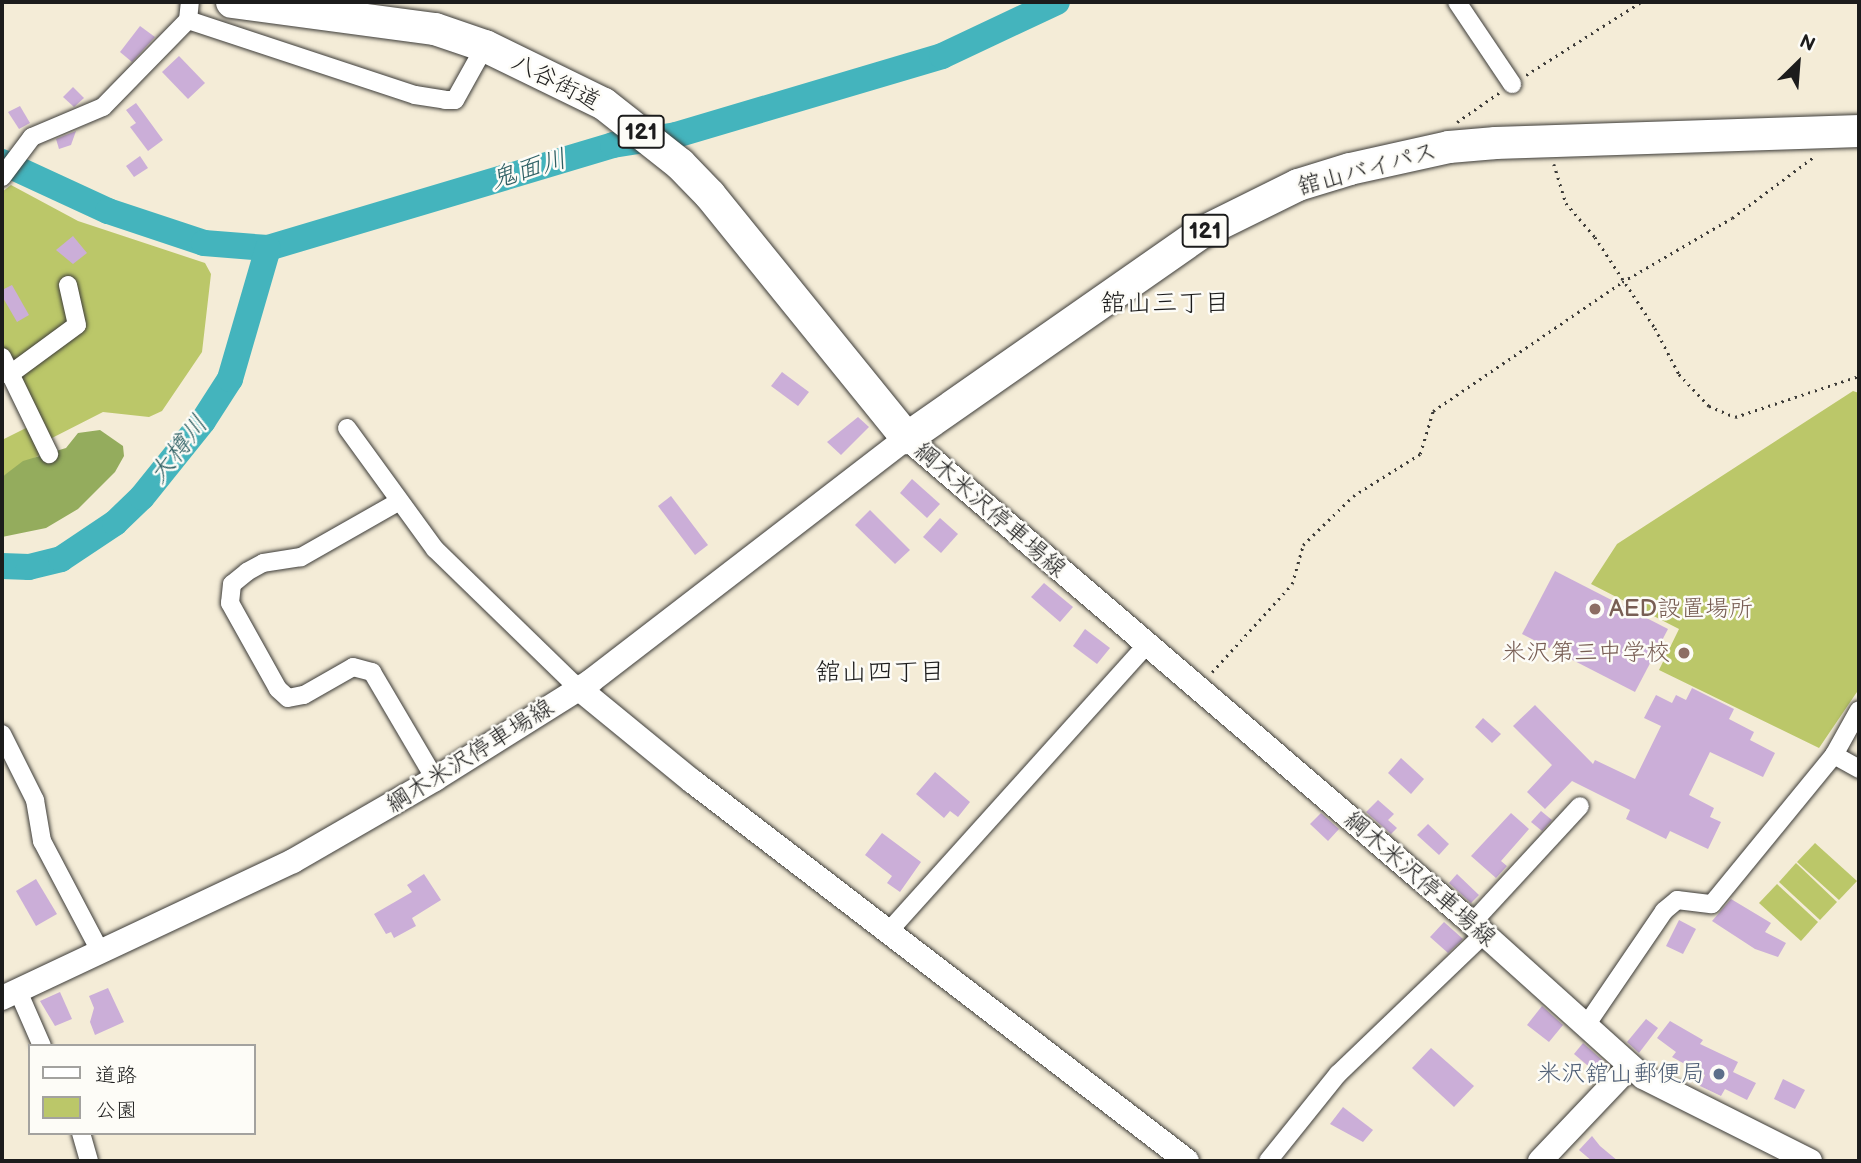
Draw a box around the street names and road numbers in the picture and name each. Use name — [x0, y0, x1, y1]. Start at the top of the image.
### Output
street label: 八谷街道 — [507, 47, 605, 117]
road number: 121 — [616, 113, 666, 152]
street label: 舘山バイパス — [1294, 136, 1440, 202]
road number: 121 — [1180, 212, 1230, 250]
street label: 綱木米沢停車場線 — [908, 436, 1072, 584]
street label: 綱木米沢停車場線 — [381, 693, 559, 819]
street label: 綱木米沢停車場線 — [1338, 805, 1502, 953]

